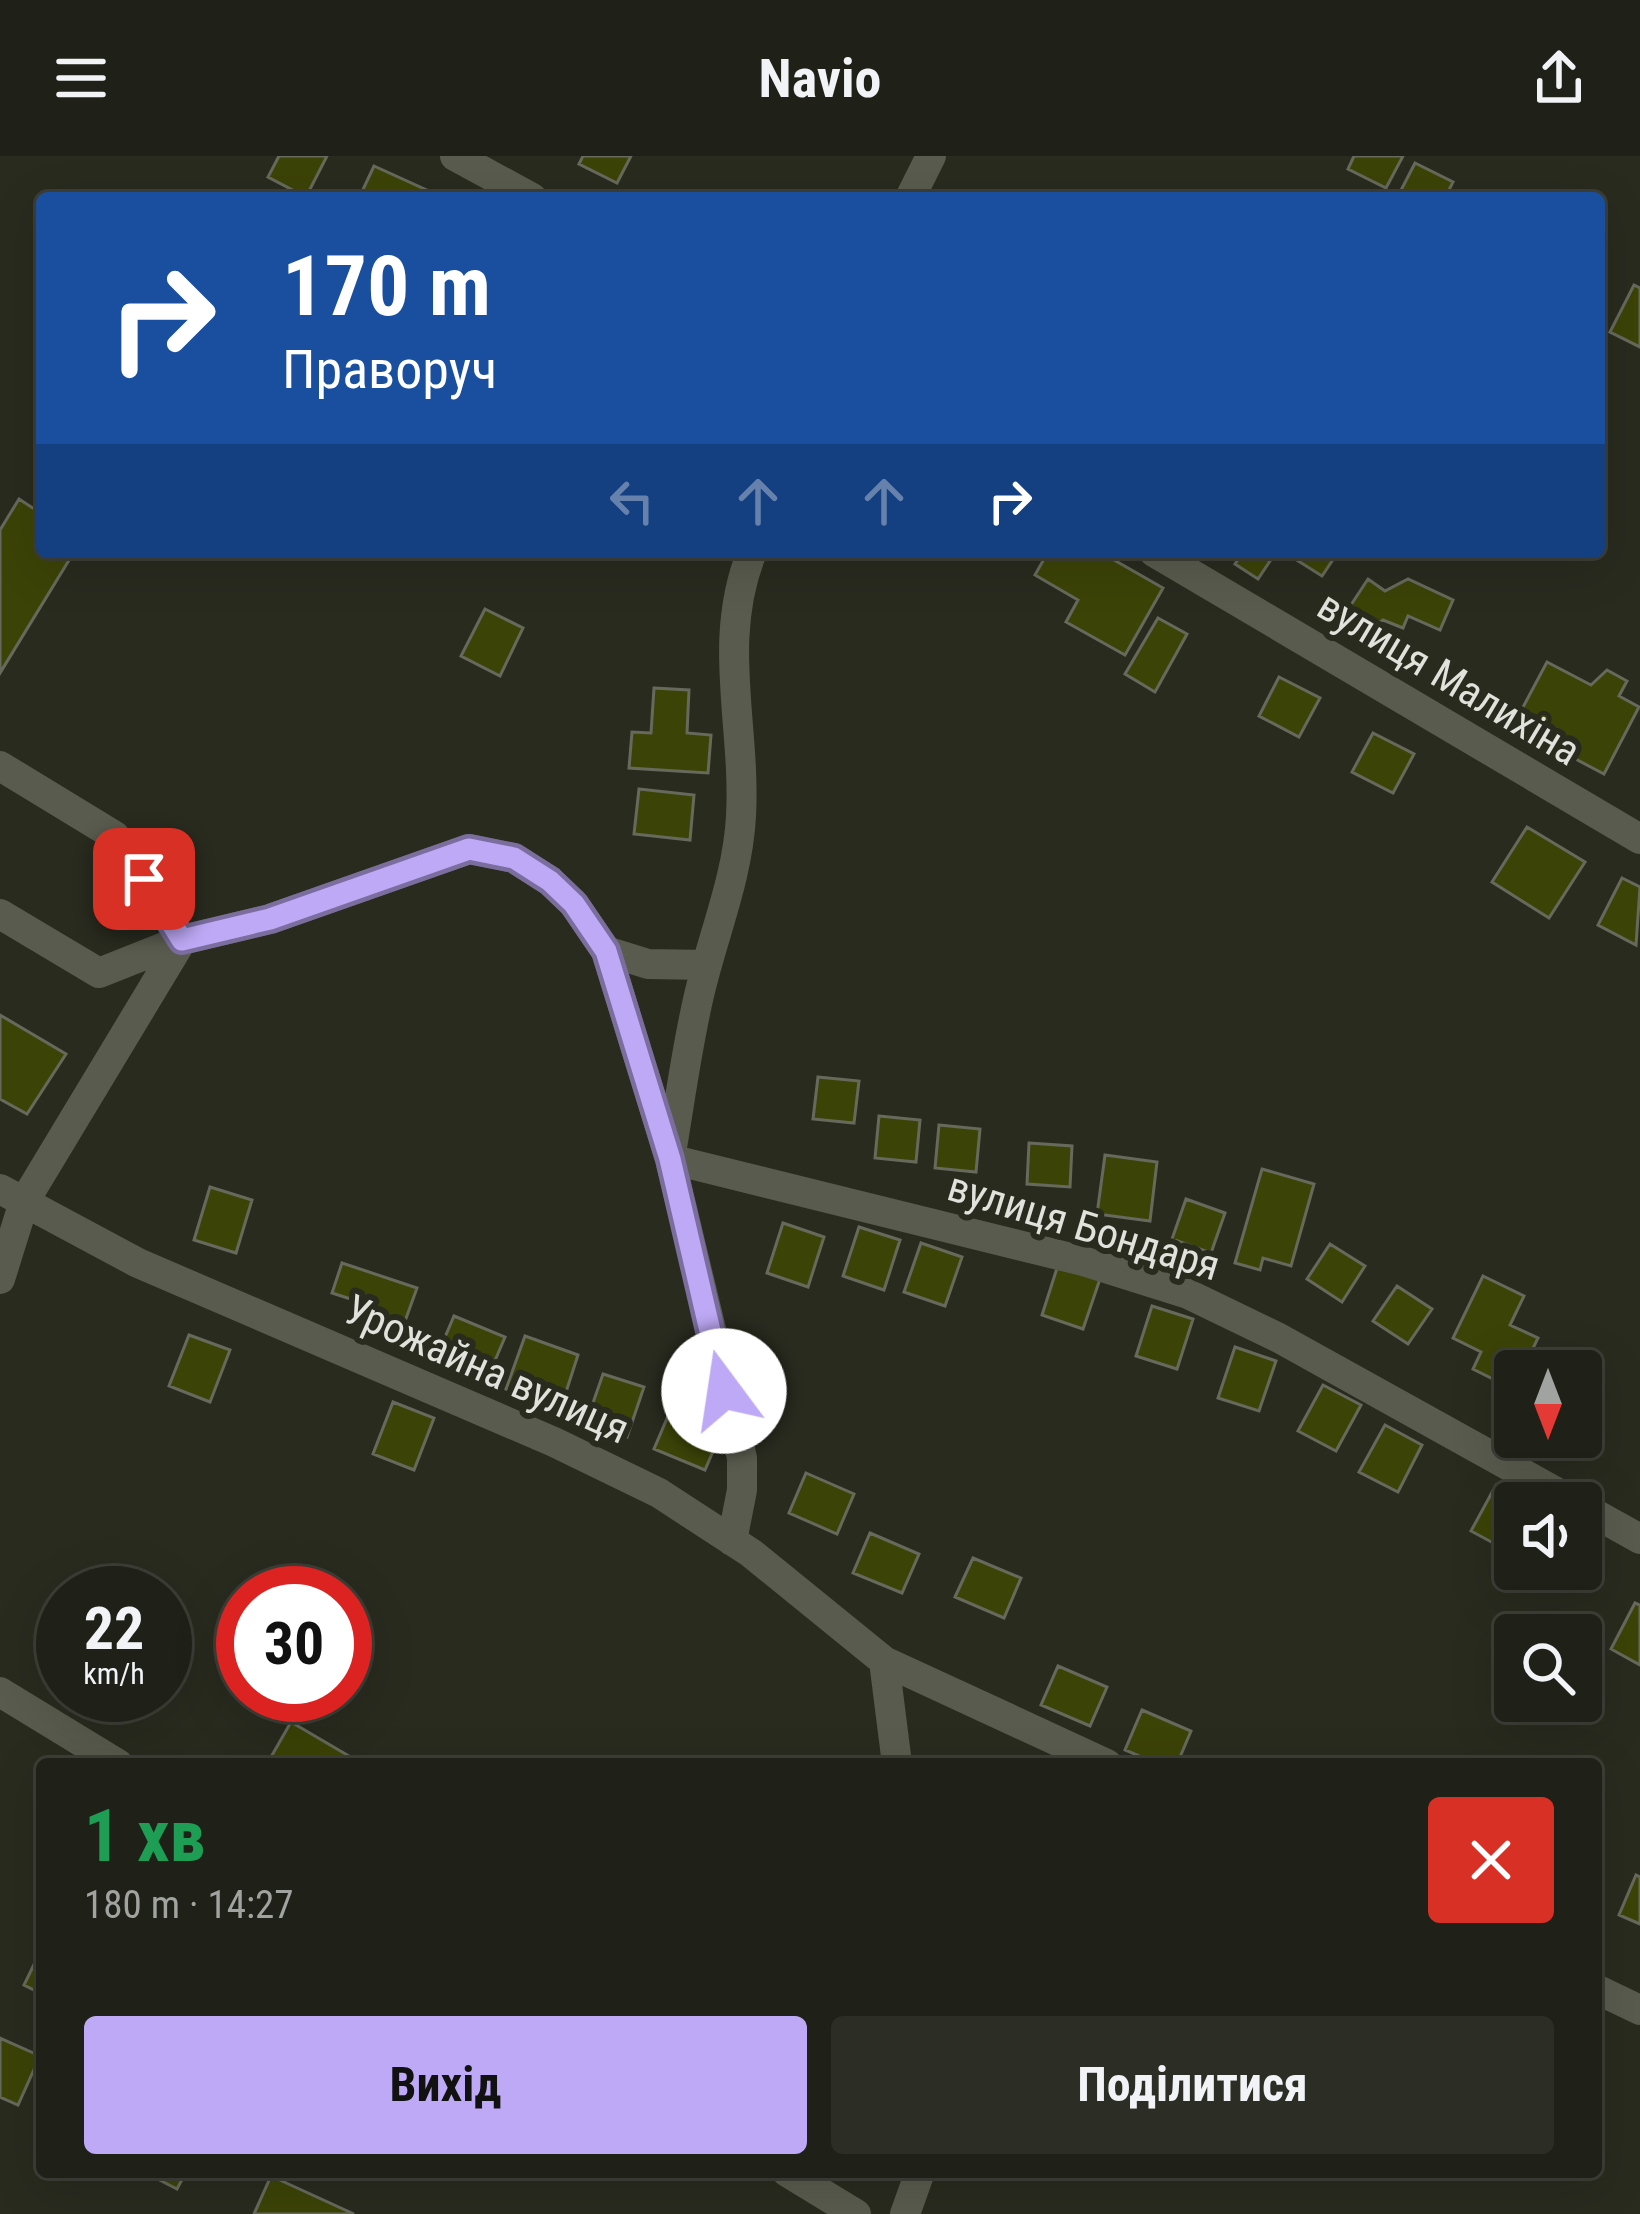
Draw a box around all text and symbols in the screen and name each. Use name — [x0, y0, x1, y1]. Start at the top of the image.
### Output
icon: menu — [48, 45, 114, 111]
icon: share — [1526, 45, 1592, 111]
text: Navio — [759, 47, 881, 110]
text: 170 m — [282, 237, 491, 336]
icon: right — [84, 240, 240, 396]
text: Праворуч — [282, 338, 497, 401]
icon: left — [599, 468, 665, 534]
icon: ahead — [725, 468, 791, 534]
icon: ahead — [851, 468, 917, 534]
icon: right — [977, 468, 1043, 534]
street label: вулиця Малихіна — [1309, 581, 1589, 775]
pin — [93, 828, 195, 930]
icon: arrive — [111, 846, 177, 912]
street label: вулиця Бондаря — [942, 1161, 1226, 1291]
street label: Урожайна вулиця — [337, 1284, 637, 1454]
position arrow — [661, 1328, 787, 1454]
north arrow — [1494, 1350, 1602, 1458]
map controls — [1494, 1350, 1602, 1722]
button: sound — [1494, 1482, 1602, 1590]
speed limit sign: 30 — [216, 1566, 372, 1722]
text: 22 — [84, 1593, 144, 1664]
button: search — [1494, 1614, 1602, 1722]
text: km/h — [83, 1656, 145, 1691]
text: 1 хв — [84, 1794, 205, 1879]
button: close — [1428, 1797, 1554, 1923]
text: 180 m · 14:27 — [84, 1882, 294, 1928]
button: Вихід — [84, 2016, 807, 2154]
button: Поділитися — [831, 2016, 1554, 2154]

